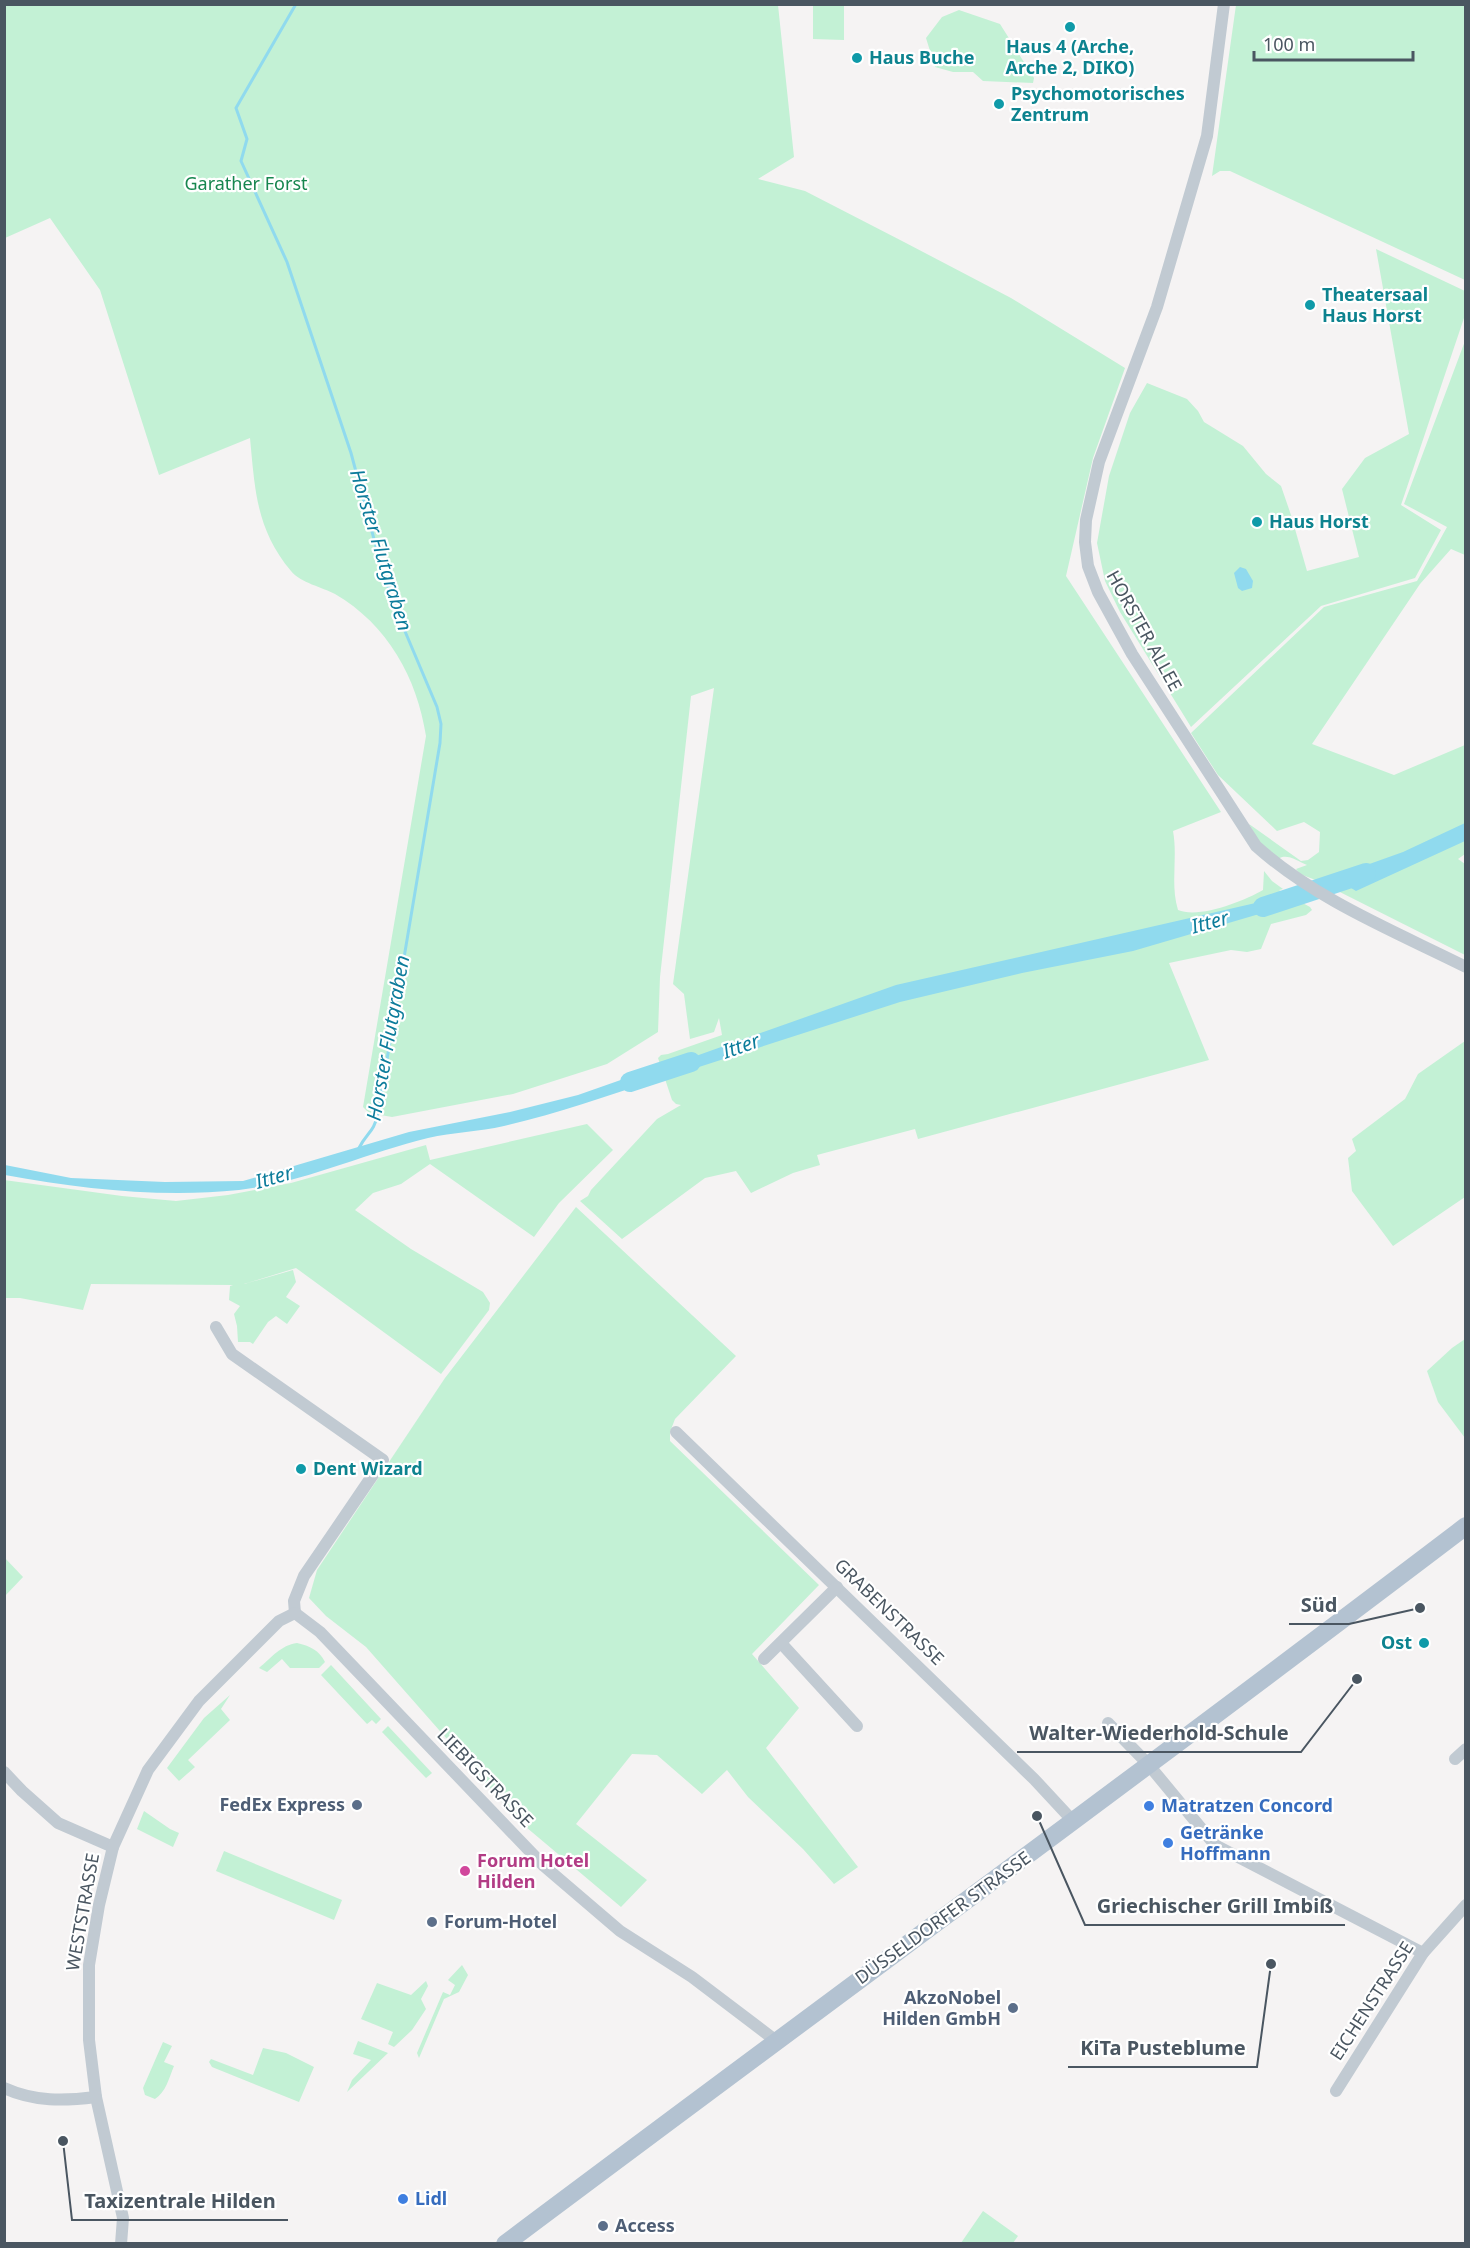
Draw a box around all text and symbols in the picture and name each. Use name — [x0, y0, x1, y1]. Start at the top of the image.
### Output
marker: Haus 4 (Arche, Arche 2, DIKO) — [1063, 20, 1077, 34]
scale bar — [1254, 24, 1413, 62]
text: 100 m — [1263, 32, 1315, 56]
place label: Haus 4 (Arche, Arche 2, DIKO) — [1006, 34, 1134, 79]
place label: Haus Buche — [869, 45, 974, 69]
marker: Haus Buche — [850, 51, 864, 65]
place label: Psychomotorisches Zentrum — [1011, 81, 1185, 126]
marker: Psychomotorisches Zentrum — [992, 97, 1006, 111]
park label: Garather Forst — [184, 171, 308, 195]
place label: Theatersaal Haus Horst — [1322, 282, 1428, 327]
marker: Theatersaal Haus Horst — [1303, 298, 1317, 312]
water label: Horster Flutgraben — [344, 466, 419, 634]
place label: Haus Horst — [1269, 509, 1369, 533]
marker: Haus Horst — [1250, 515, 1264, 529]
street label: HORSTER ALLEE — [1102, 566, 1188, 695]
water label: Itter — [1187, 903, 1233, 940]
water label: Horster Flutgraben — [360, 953, 415, 1123]
water label: Itter — [718, 1026, 764, 1065]
water label: Itter — [251, 1158, 297, 1195]
place label: Dent Wizard — [313, 1456, 423, 1480]
marker: Dent Wizard — [294, 1462, 308, 1476]
street label: GRABENSTRASSE — [830, 1553, 950, 1670]
callout: Süd — [1289, 1586, 1349, 1624]
text: Süd — [1301, 1591, 1337, 1618]
place label: Ost — [1381, 1630, 1412, 1654]
marker: Ost — [1417, 1636, 1431, 1650]
callout: Walter-Wiederhold-Schule — [1017, 1714, 1301, 1752]
text: Walter-Wiederhold-Schule — [1029, 1719, 1289, 1746]
street label: LIEBIGSTRASSE — [432, 1723, 539, 1832]
place label: FedEx Express — [219, 1792, 345, 1816]
place label: Matratzen Concord — [1161, 1793, 1333, 1817]
marker: FedEx Express — [350, 1798, 364, 1812]
marker: Matratzen Concord — [1142, 1799, 1156, 1813]
place label: Getränke Hoffmann — [1180, 1820, 1271, 1865]
marker: Getränke Hoffmann — [1161, 1836, 1175, 1850]
street label: DÜSSELDORFER STRASSE — [850, 1845, 1035, 1989]
place label: Forum Hotel Hilden — [477, 1848, 589, 1893]
street label: WESTSTRASSE — [60, 1851, 104, 1973]
marker: Forum Hotel Hilden — [458, 1864, 472, 1878]
callout: Griechischer Grill Imbiß — [1085, 1887, 1345, 1925]
text: Griechischer Grill Imbiß — [1097, 1892, 1333, 1919]
place label: Forum-Hotel — [444, 1909, 557, 1933]
marker: Forum-Hotel — [425, 1915, 439, 1929]
street label: EICHENSTRASSE — [1324, 1937, 1418, 2064]
place label: AkzoNobel Hilden GmbH — [882, 1985, 1001, 2030]
marker: AkzoNobel Hilden GmbH — [1006, 2001, 1020, 2015]
callout: KiTa Pusteblume — [1068, 2029, 1257, 2067]
text: KiTa Pusteblume — [1080, 2034, 1246, 2061]
callout: Taxizentrale Hilden — [72, 2182, 288, 2220]
place label: Lidl — [415, 2186, 447, 2210]
text: Taxizentrale Hilden — [84, 2187, 276, 2214]
marker: Lidl — [396, 2192, 410, 2206]
place label: Access — [615, 2213, 675, 2237]
marker: Access — [596, 2219, 610, 2233]

